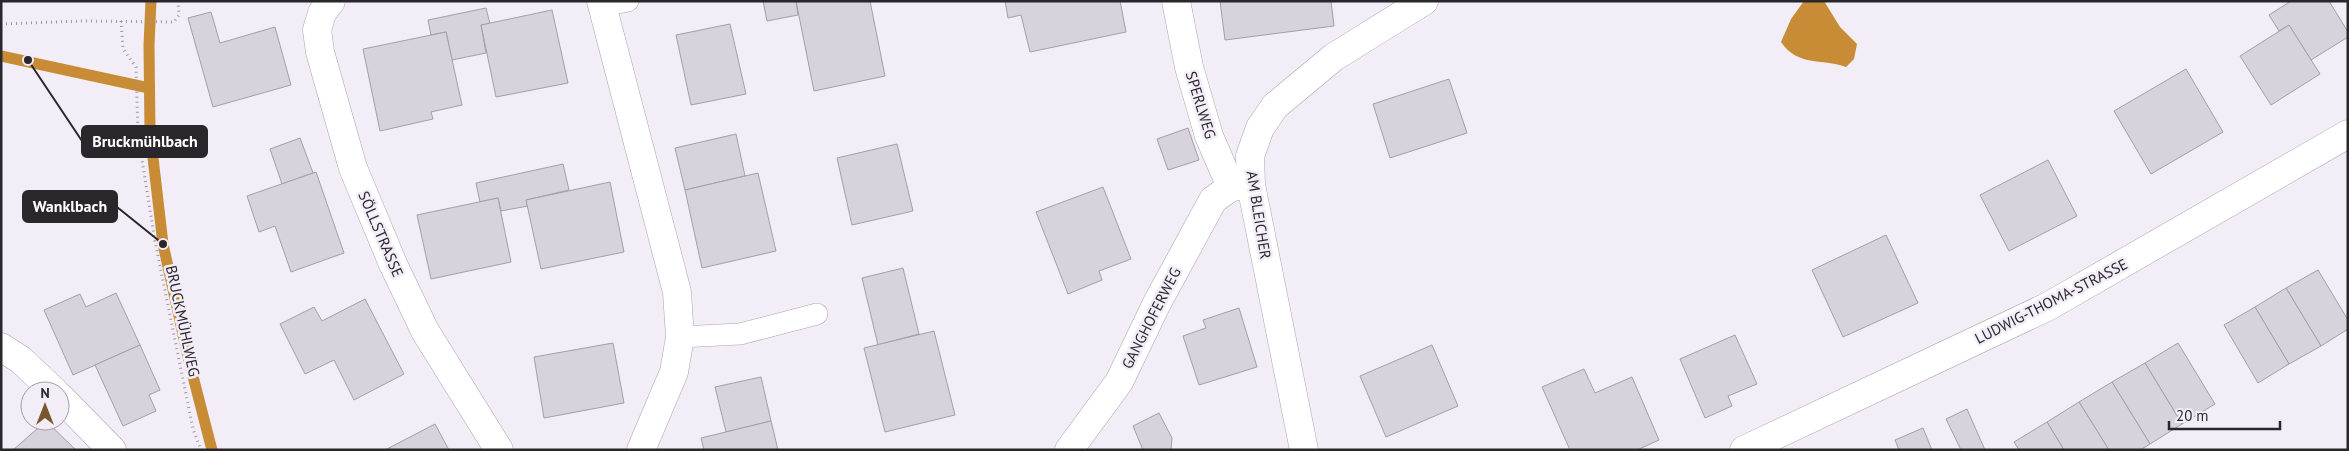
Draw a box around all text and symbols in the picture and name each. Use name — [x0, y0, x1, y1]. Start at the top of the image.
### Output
street label: SPERLWEG — [1182, 69, 1220, 141]
callout: Bruckmühlbach — [82, 126, 207, 157]
text: Bruckmühlbach — [92, 131, 198, 151]
street label: AM BLEICHER — [1243, 169, 1275, 261]
street label: SÖLLSTRASSE — [354, 188, 408, 280]
callout: Wanklbach — [23, 191, 117, 222]
text: Wanklbach — [33, 196, 107, 216]
street label: LUDWIG-THOMA-STRASSE — [1971, 254, 2131, 348]
street label: BRUCKMÜHLWEG — [162, 264, 204, 378]
street label: GANGHOFERWEG — [1117, 264, 1185, 372]
north arrow — [20, 381, 70, 431]
text: N — [40, 384, 50, 402]
scale bar — [2169, 398, 2280, 430]
text: 20 m — [2176, 406, 2209, 425]

